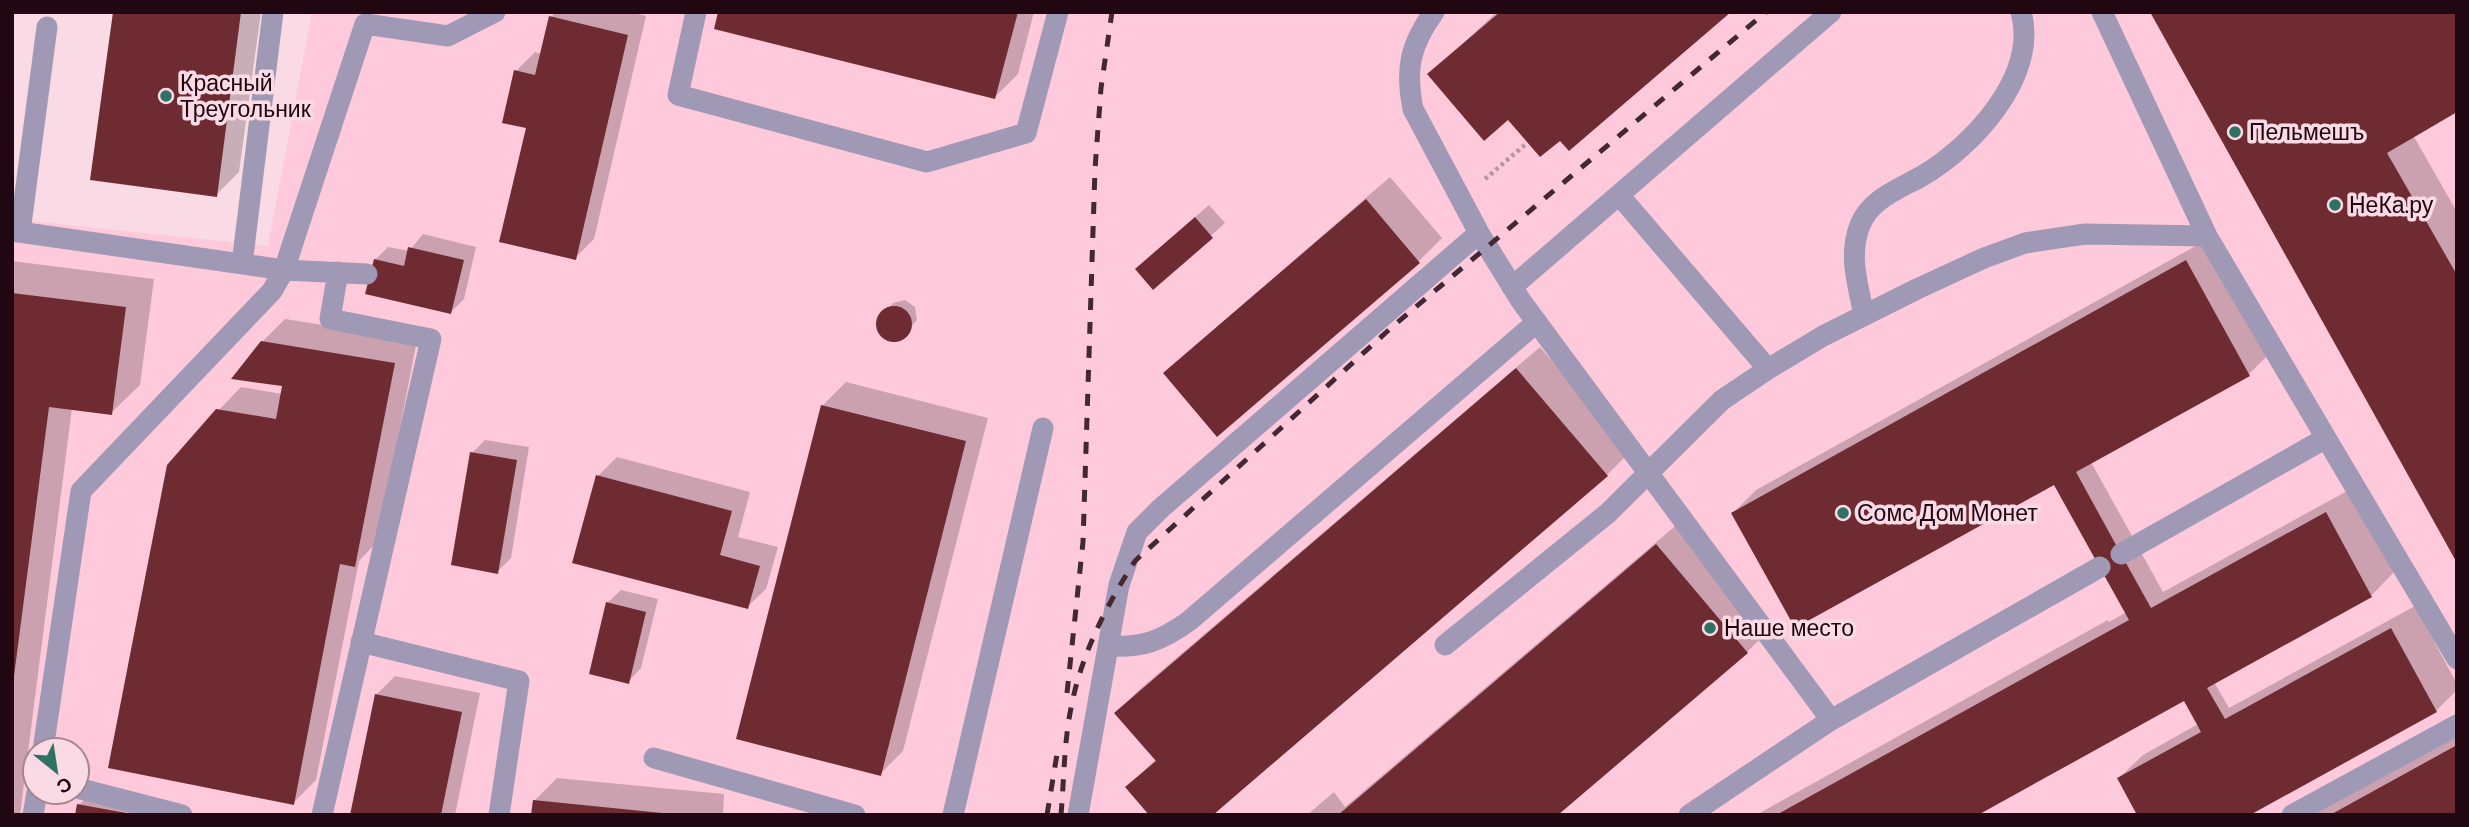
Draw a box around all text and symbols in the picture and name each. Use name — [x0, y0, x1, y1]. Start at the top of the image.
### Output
place label: Красный Треугольник — [180, 68, 312, 124]
marker: Красный Треугольник — [158, 88, 174, 104]
place label: Пельмешъ — [2249, 117, 2364, 147]
marker: Пельмешъ — [2227, 124, 2243, 140]
place label: НеКа.ру — [2349, 190, 2434, 220]
marker: НеКа.ру — [2327, 197, 2343, 213]
place label: Сомс Дом Монет — [1857, 498, 2038, 528]
marker: Сомс Дом Монет — [1835, 505, 1851, 521]
place label: Наше место — [1724, 613, 1854, 643]
marker: Наше место — [1702, 620, 1718, 636]
north arrow — [21, 736, 91, 806]
text: С — [52, 771, 76, 800]

